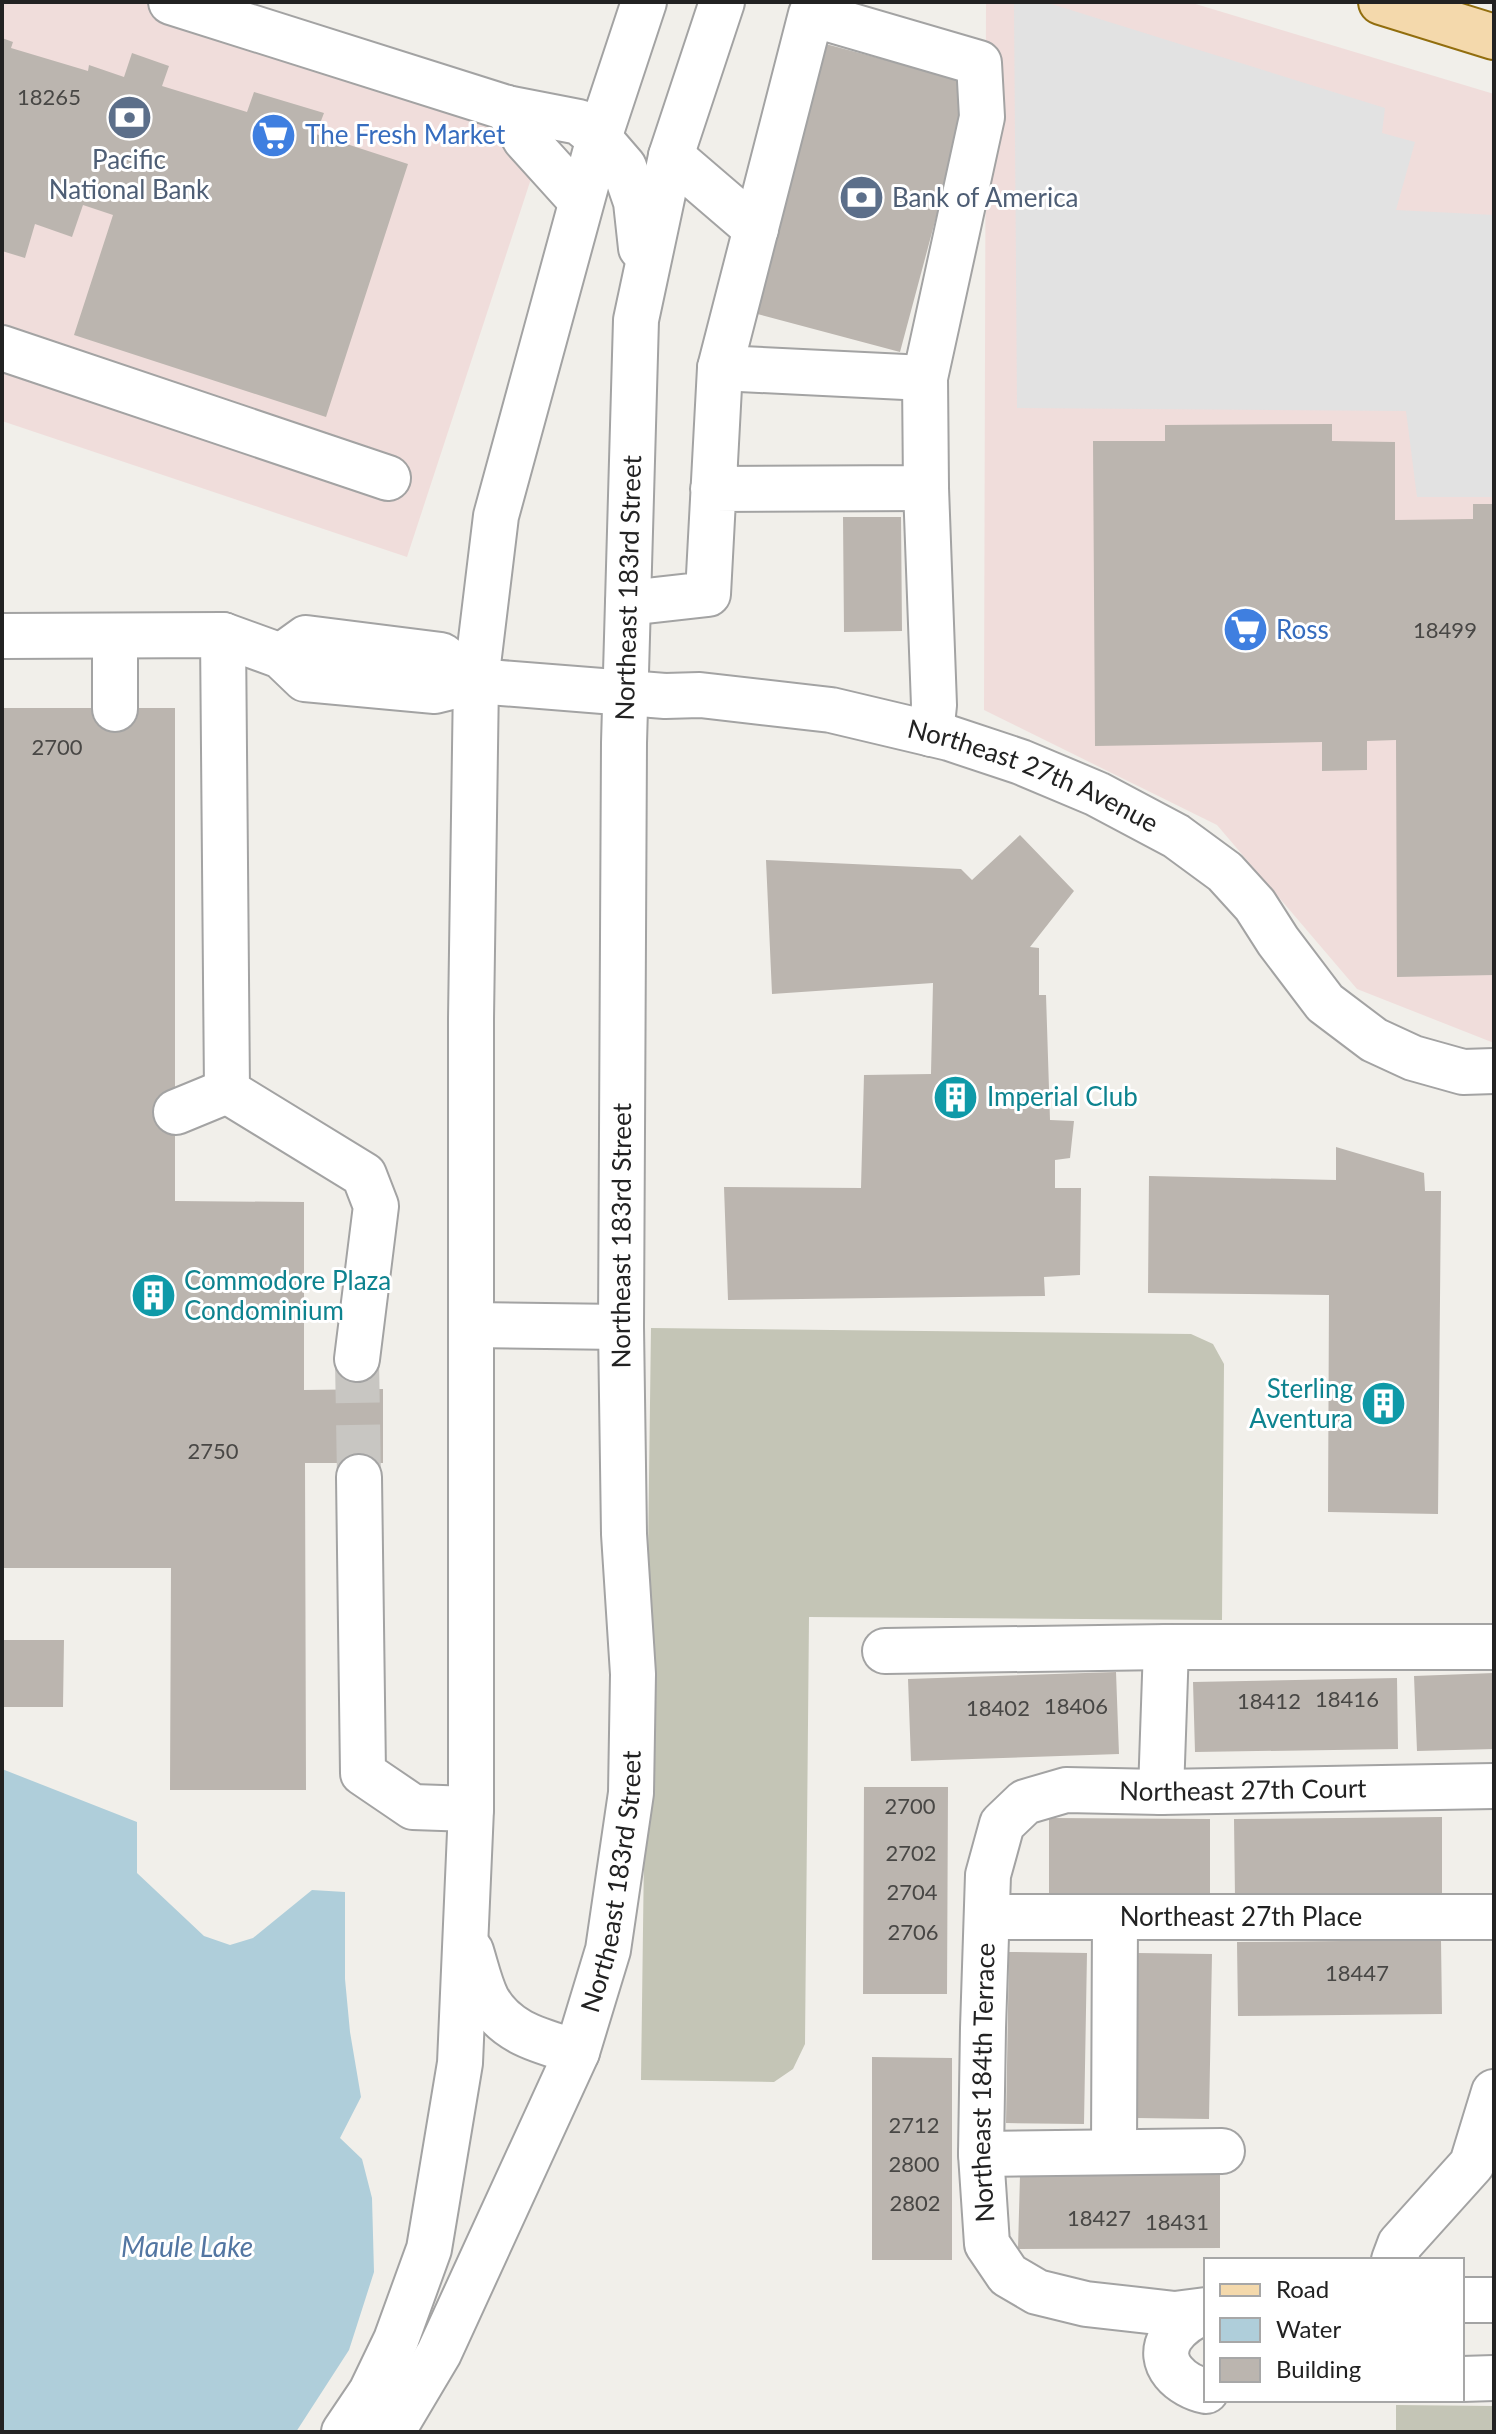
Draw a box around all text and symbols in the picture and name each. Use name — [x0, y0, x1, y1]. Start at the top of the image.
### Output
house number: 18265 — [17, 83, 81, 110]
bank icon: Pacific National Bank — [105, 93, 153, 141]
supermarket icon: The Fresh Market — [250, 111, 298, 159]
place label: The Fresh Market — [305, 118, 506, 150]
place label: Pacific National Bank — [49, 143, 210, 205]
bank icon: Bank of America — [837, 174, 885, 222]
place label: Bank of America — [892, 181, 1078, 213]
street label: Northeast 183rd Street — [608, 454, 647, 721]
supermarket icon: Ross — [1221, 606, 1269, 654]
place label: Ross — [1276, 613, 1329, 645]
house number: 18499 — [1413, 616, 1477, 643]
street label: Northeast 27th Avenue — [905, 712, 1164, 839]
house number: 2700 — [31, 733, 83, 760]
building icon: Imperial Club — [932, 1073, 980, 1121]
place label: Imperial Club — [987, 1080, 1138, 1112]
street label: Northeast 183rd Street — [604, 1102, 637, 1369]
place label: Commodore Plaza Condominium — [184, 1264, 391, 1326]
building icon: Commodore Plaza Condominium — [129, 1272, 177, 1320]
place label: Sterling Aventura — [1249, 1372, 1353, 1434]
building icon: Sterling Aventura — [1360, 1380, 1408, 1428]
house number: 2750 — [187, 1437, 239, 1464]
house number: 18416 — [1315, 1685, 1379, 1712]
house number: 18412 — [1237, 1687, 1301, 1714]
house number: 18406 — [1044, 1692, 1108, 1719]
house number: 18402 — [966, 1694, 1030, 1721]
street label: Northeast 183rd Street — [573, 1750, 647, 2016]
street label: Northeast 27th Court — [1119, 1771, 1367, 1807]
house number: 2700 — [884, 1792, 936, 1819]
house number: 2702 — [885, 1839, 937, 1866]
house number: 2704 — [886, 1878, 938, 1905]
street label: Northeast 27th Place — [1120, 1900, 1362, 1932]
house number: 2706 — [887, 1918, 939, 1945]
street label: Northeast 184th Terrace — [964, 1942, 1001, 2223]
house number: 18447 — [1325, 1959, 1389, 1986]
house number: 2712 — [888, 2111, 940, 2138]
house number: 2800 — [888, 2150, 940, 2177]
house number: 2802 — [889, 2189, 941, 2216]
house number: 18427 — [1067, 2204, 1131, 2231]
house number: 18431 — [1145, 2208, 1209, 2235]
water label: Maule Lake — [121, 2229, 253, 2263]
legend — [1204, 2258, 1464, 2402]
text: Road — [1276, 2274, 1329, 2303]
text: Water — [1276, 2314, 1341, 2343]
text: Building — [1276, 2354, 1361, 2383]

